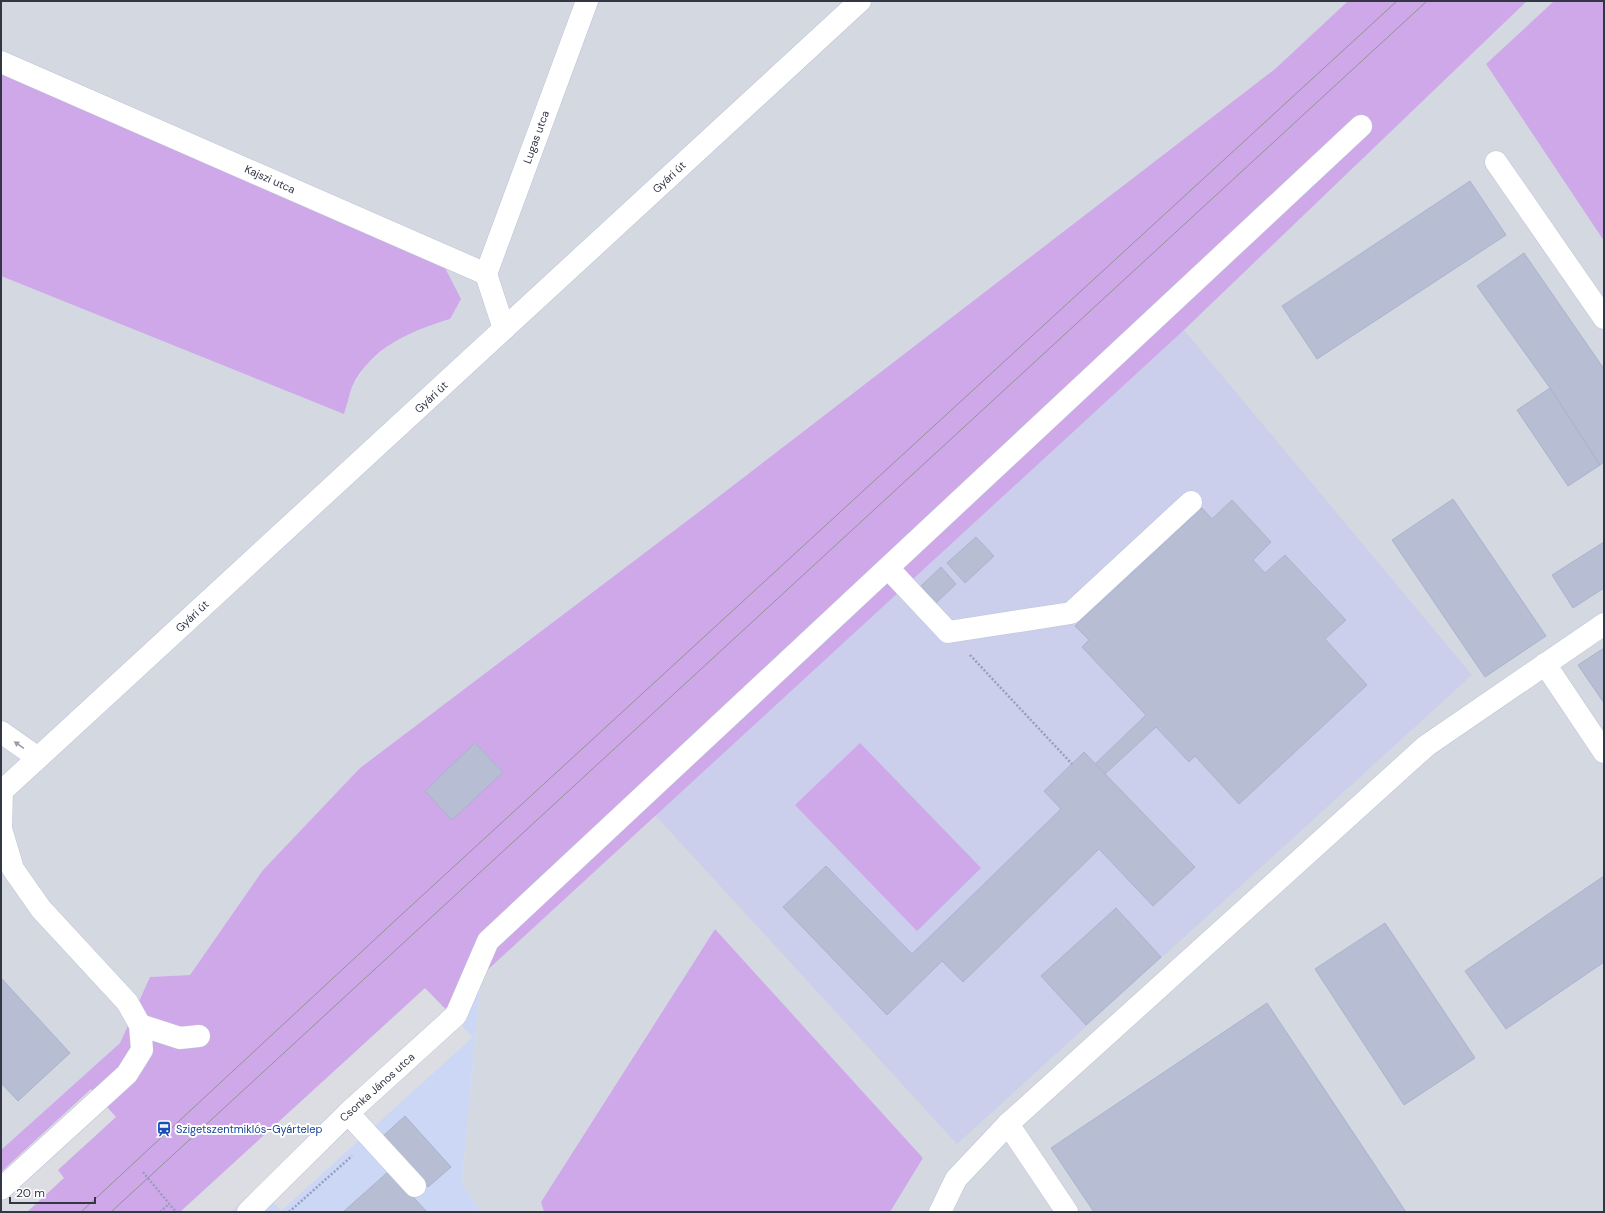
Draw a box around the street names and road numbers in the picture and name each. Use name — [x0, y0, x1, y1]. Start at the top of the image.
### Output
street label: Lugas utca — [520, 109, 552, 165]
street label: Gyári út — [649, 158, 689, 196]
street label: Kajszi utca — [243, 162, 297, 196]
street label: Gyári út — [411, 378, 451, 416]
street label: Gyári út — [172, 597, 212, 635]
street label: Csonka János utca — [337, 1050, 417, 1124]

